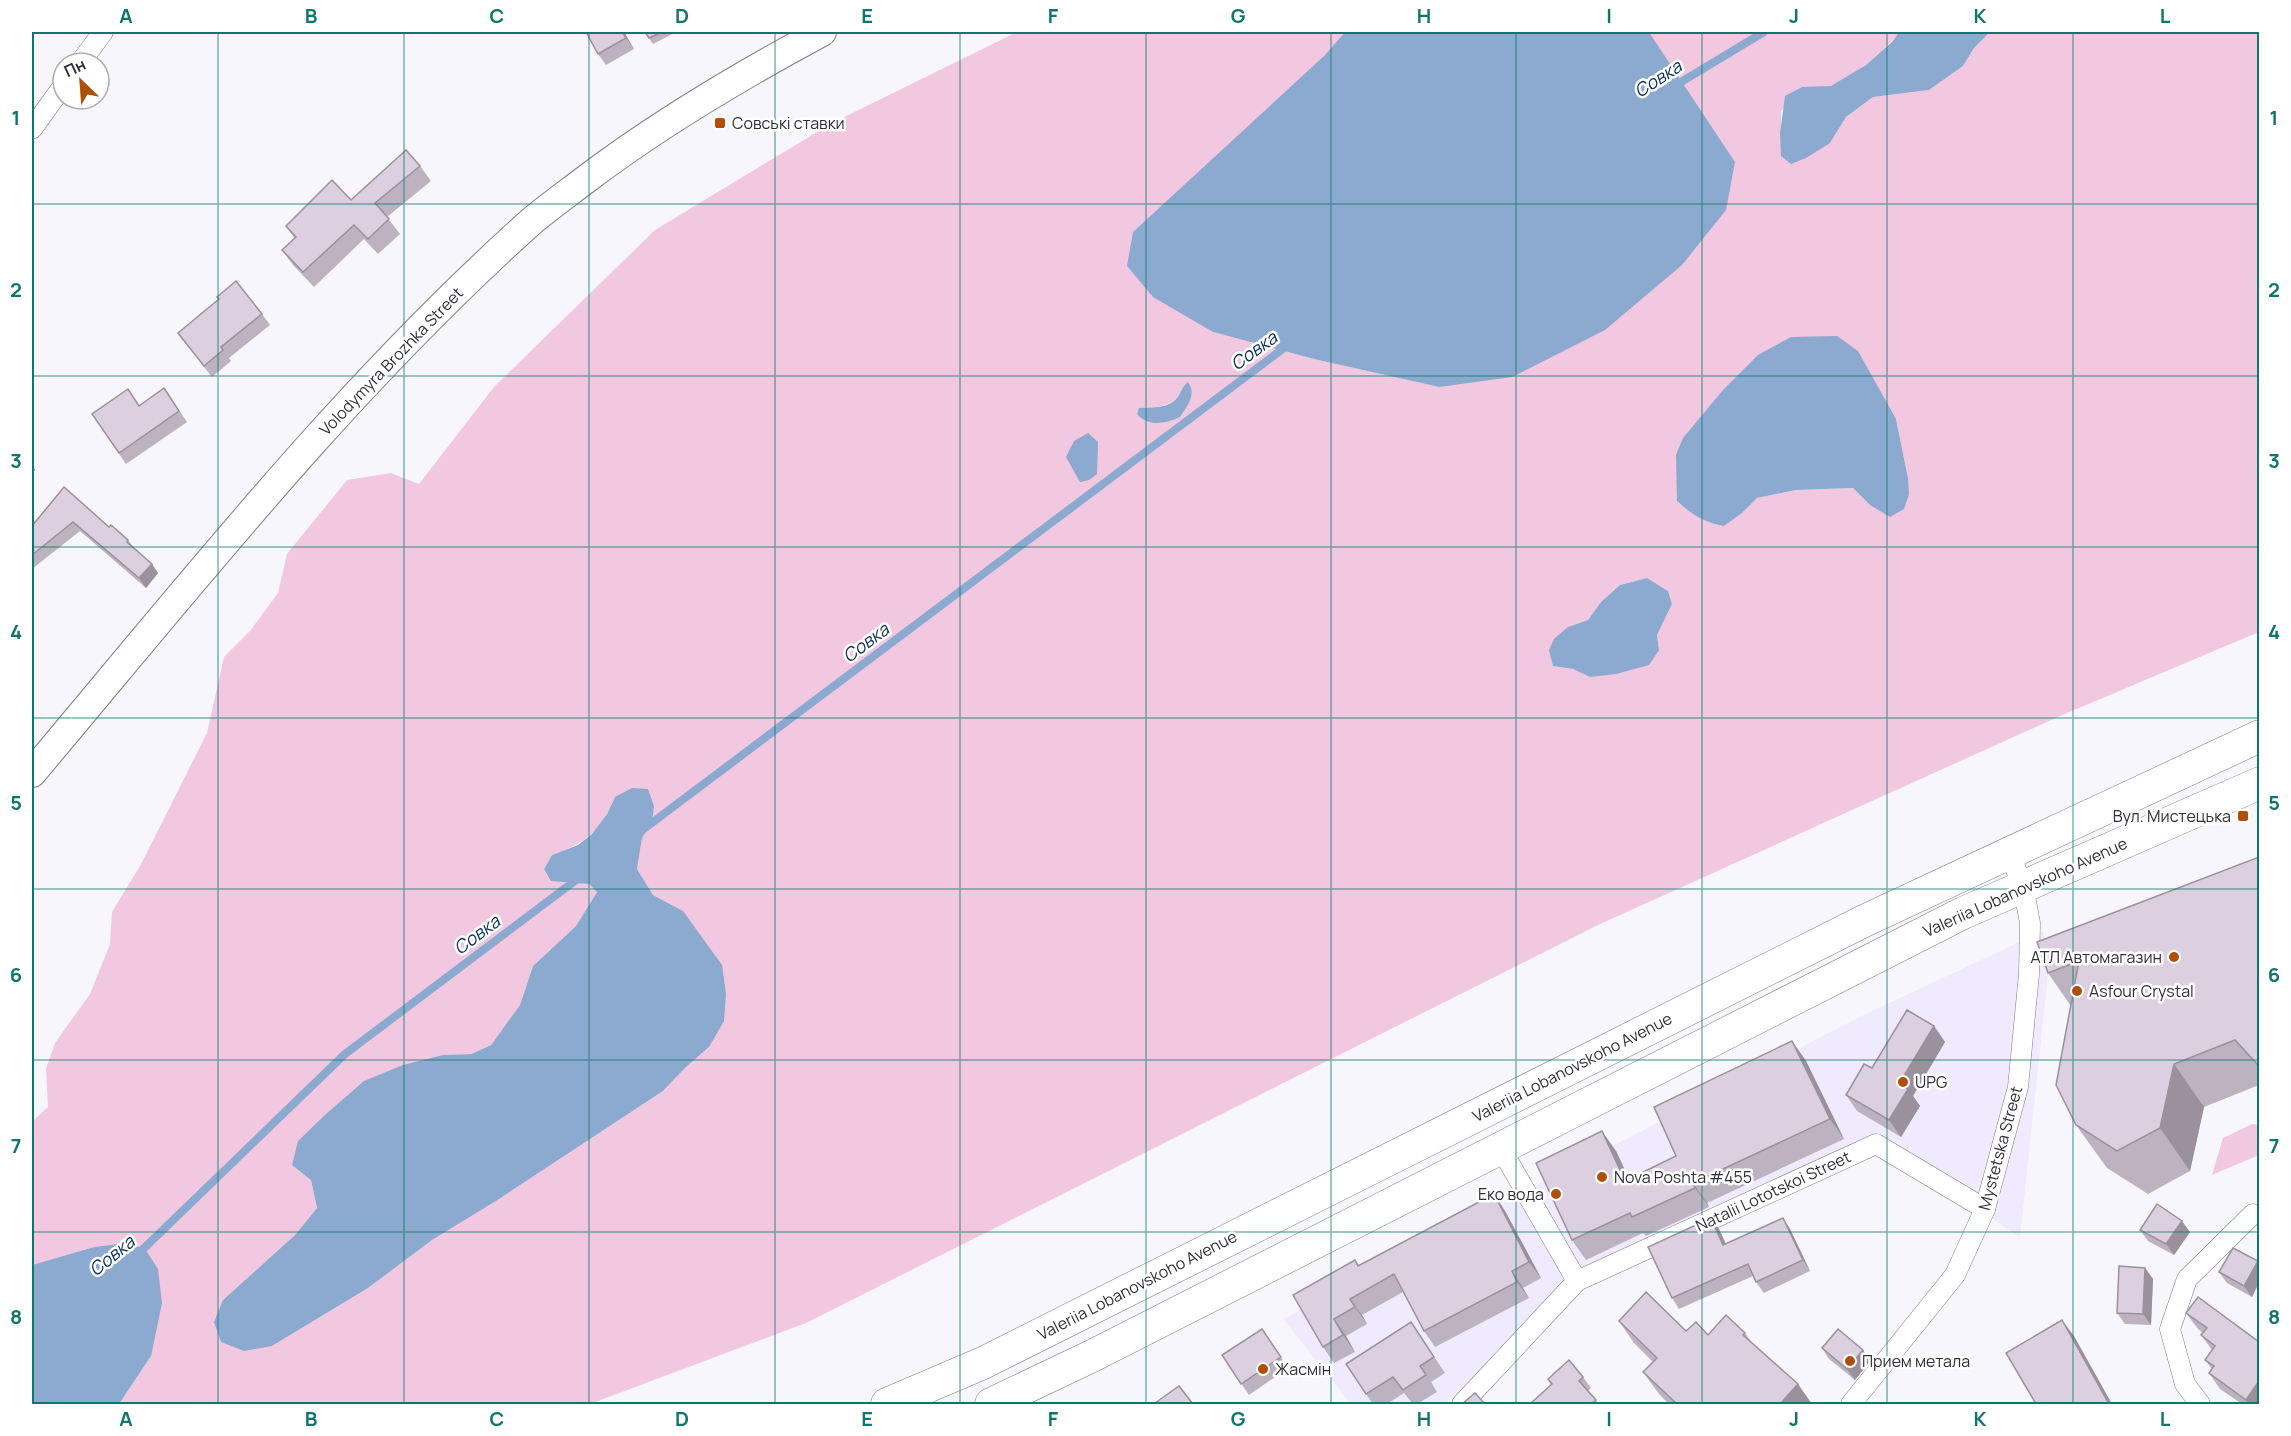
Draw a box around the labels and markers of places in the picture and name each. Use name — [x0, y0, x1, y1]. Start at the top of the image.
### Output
place label: Совські ставки — [732, 112, 845, 134]
marker: Совські ставки — [713, 116, 727, 130]
place label: Вул. Мистецька — [2113, 805, 2231, 827]
marker: Вул. Мистецька — [2236, 809, 2250, 823]
place label: АТЛ Автомагазин — [2030, 946, 2162, 968]
marker: АТЛ Автомагазин — [2167, 950, 2181, 964]
place label: Asfour Crystal — [2089, 980, 2194, 1002]
marker: Asfour Crystal — [2070, 984, 2084, 998]
place label: UPG — [1915, 1071, 1947, 1093]
marker: UPG — [1896, 1075, 1910, 1089]
place label: Nova Poshta #455 — [1614, 1166, 1752, 1188]
marker: Nova Poshta #455 — [1595, 1170, 1609, 1184]
place label: Еко вода — [1478, 1183, 1544, 1205]
marker: Еко вода — [1549, 1187, 1563, 1201]
place label: Прием метала — [1862, 1350, 1970, 1372]
marker: Прием метала — [1843, 1354, 1857, 1368]
place label: Жасмін — [1275, 1358, 1331, 1380]
marker: Жасмін — [1256, 1362, 1270, 1376]

